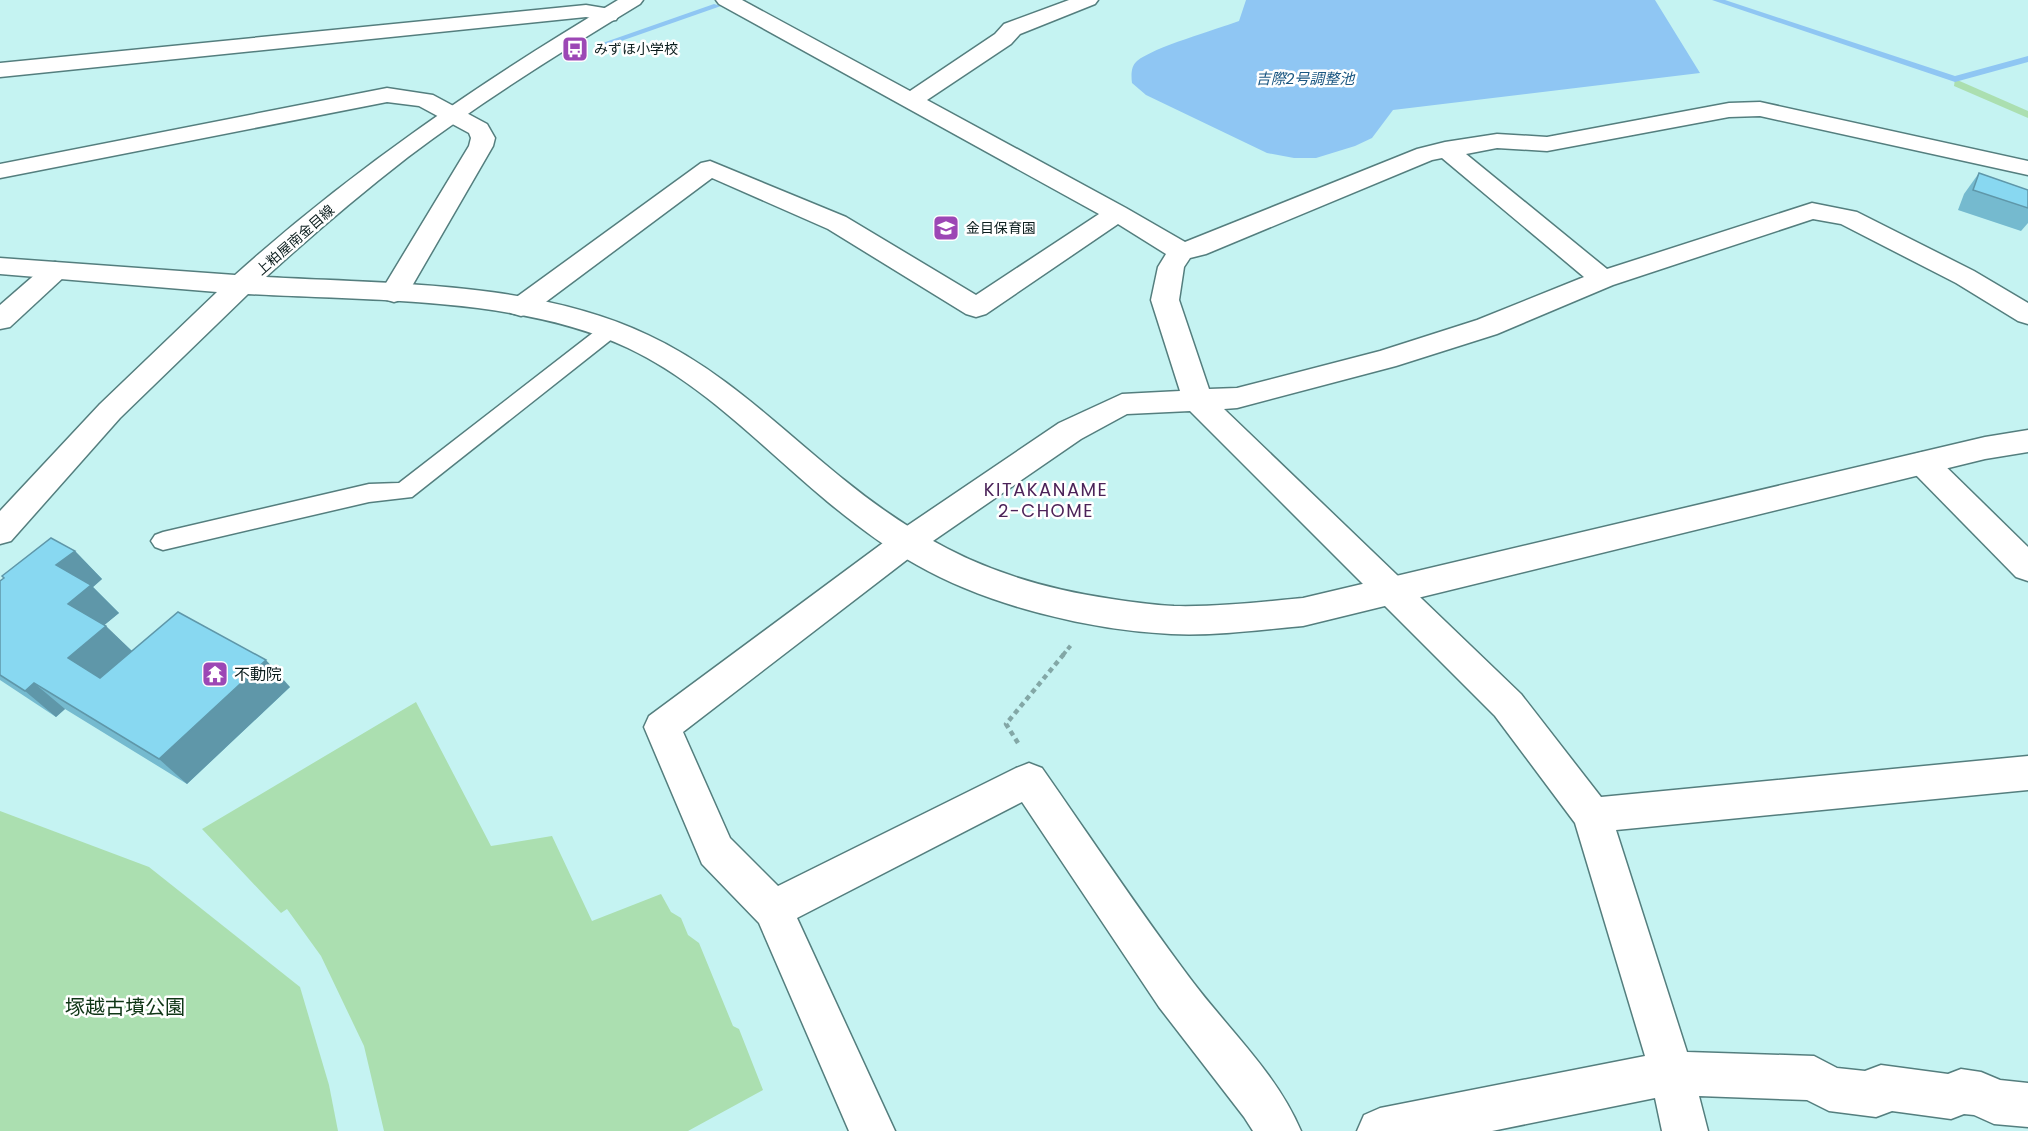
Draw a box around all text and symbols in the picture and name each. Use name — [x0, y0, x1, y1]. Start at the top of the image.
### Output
bus stop icon: みずほ小学校 — [560, 34, 590, 64]
place label: みずほ小学校 — [594, 39, 678, 59]
water label: 吉際2号調整池 — [1256, 68, 1356, 89]
street label: 上粕屋南金目線 — [251, 200, 339, 280]
school or university icon: 金目保育園 — [931, 213, 961, 243]
place label: 金目保育園 — [966, 218, 1036, 238]
district label: KITAKANAME 2-CHOME — [984, 477, 1108, 523]
temple icon: 不動院 — [200, 659, 230, 689]
place label: 不動院 — [234, 663, 282, 686]
park label: 塚越古墳公園 — [65, 993, 185, 1021]

